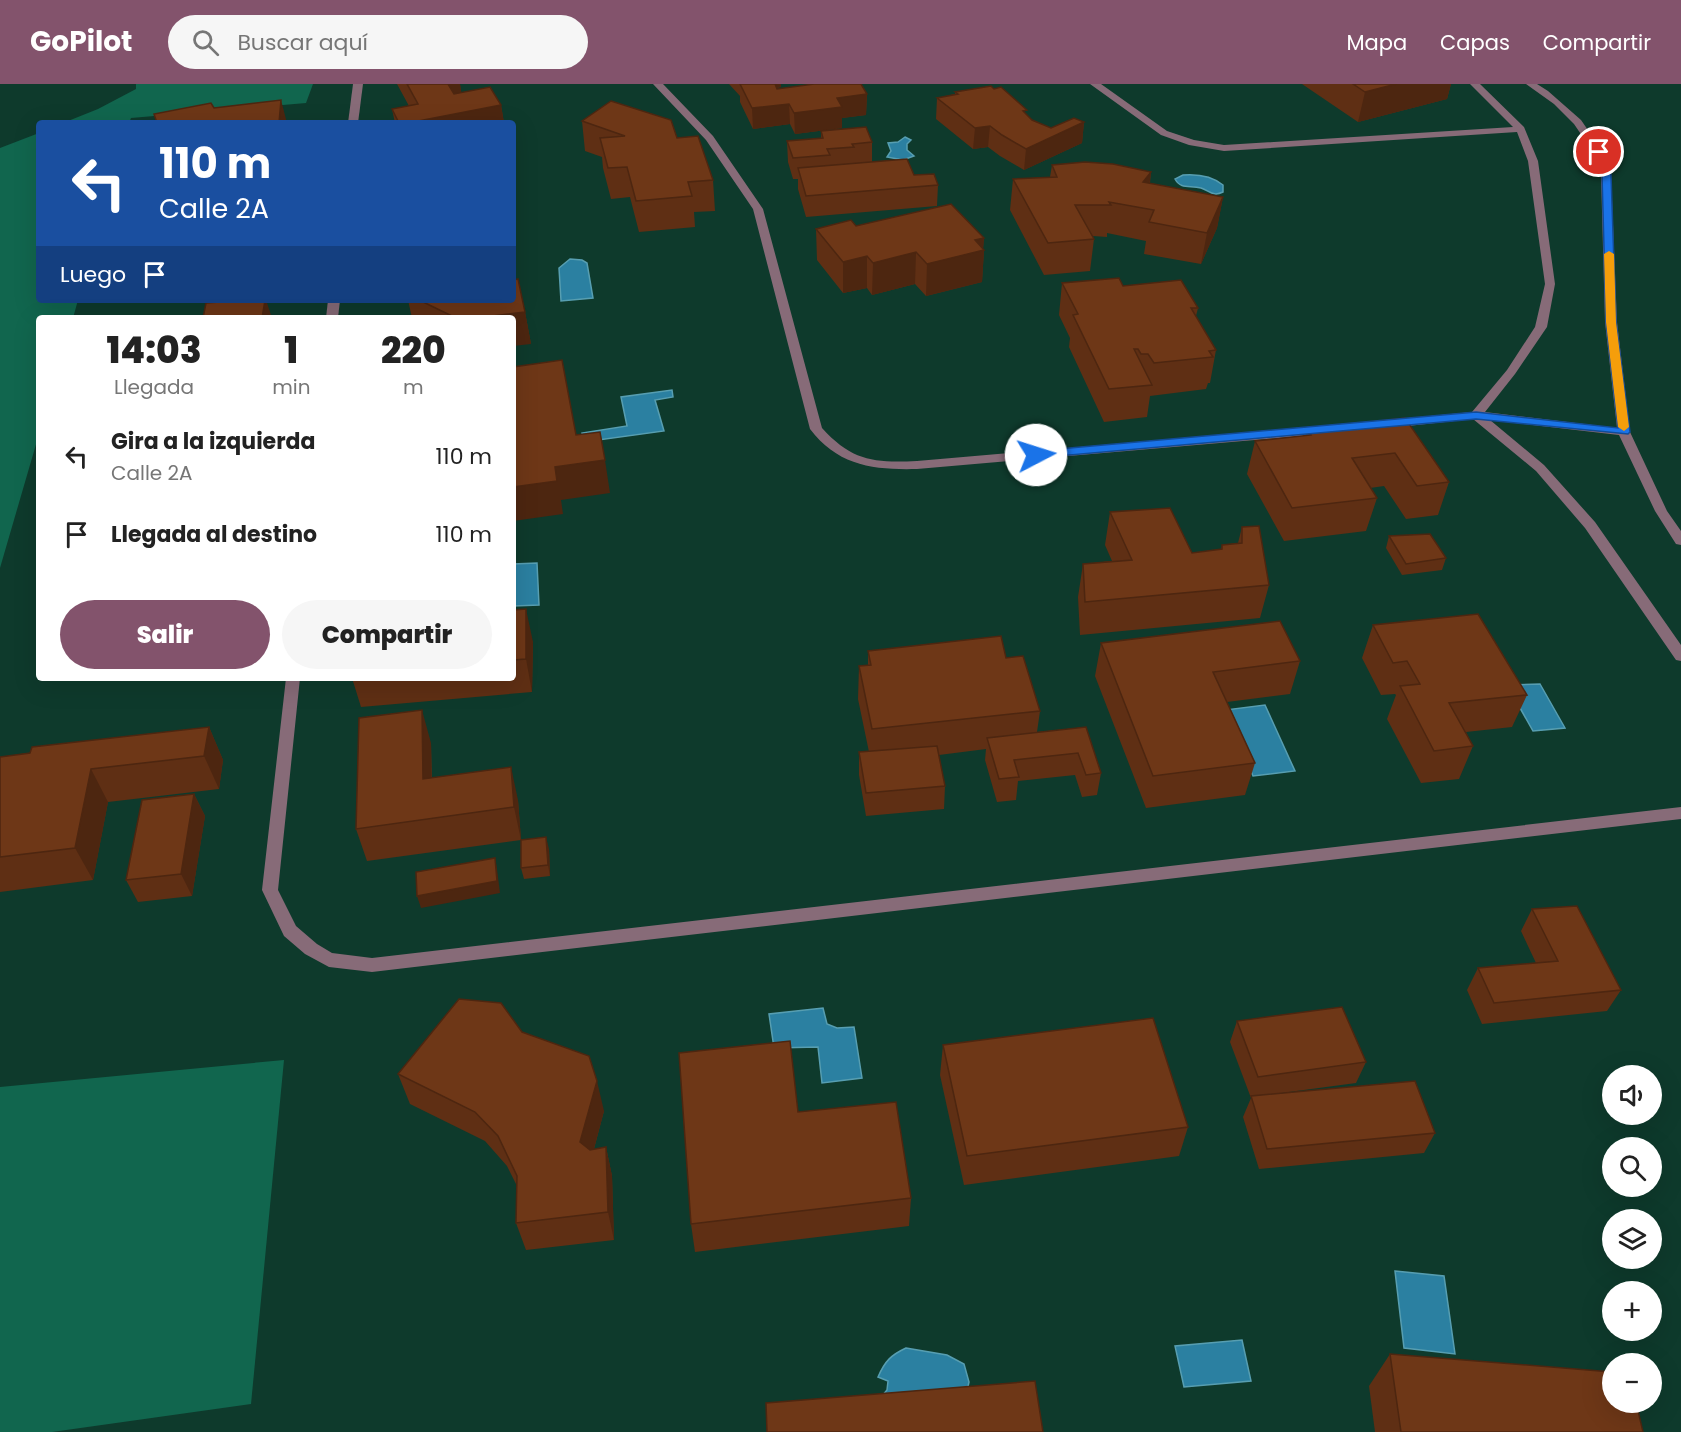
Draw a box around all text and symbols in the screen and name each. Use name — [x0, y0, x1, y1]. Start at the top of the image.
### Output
search box — [168, 15, 588, 69]
text: GoPilot — [30, 22, 132, 61]
icon: search — [189, 26, 222, 59]
text: Buscar aquí — [237, 27, 368, 58]
text: Mapa — [1346, 28, 1407, 57]
text: Capas — [1440, 28, 1510, 57]
text: Compartir — [1543, 28, 1651, 57]
pin — [1573, 126, 1624, 177]
text: 110 m — [159, 134, 271, 193]
icon: arrive — [1582, 135, 1615, 168]
icon: left — [60, 144, 138, 222]
text: Calle 2A — [159, 190, 269, 227]
icon: arrive — [138, 258, 171, 291]
text: Luego — [60, 259, 126, 290]
text: 14:03 — [106, 325, 202, 376]
text: 1 — [284, 325, 298, 376]
text: 220 — [381, 325, 446, 376]
text: Llegada — [114, 373, 194, 401]
text: min — [272, 373, 311, 401]
text: m — [403, 373, 424, 401]
position arrow — [1004, 423, 1068, 487]
text: Gira a la izquierda — [111, 426, 315, 457]
icon: left — [60, 440, 93, 473]
text: 110 m — [436, 441, 492, 472]
text: Calle 2A — [111, 459, 193, 487]
icon: arrive — [60, 518, 93, 551]
text: Llegada al destino — [111, 519, 317, 550]
text: 110 m — [436, 519, 492, 550]
button: Salir — [60, 600, 270, 669]
button: Compartir — [282, 600, 492, 669]
map controls — [1602, 1065, 1662, 1413]
button: sound — [1602, 1065, 1662, 1125]
button: search — [1602, 1137, 1662, 1197]
button: layers — [1602, 1209, 1662, 1269]
button: + — [1602, 1281, 1662, 1341]
button: − — [1602, 1353, 1662, 1413]

